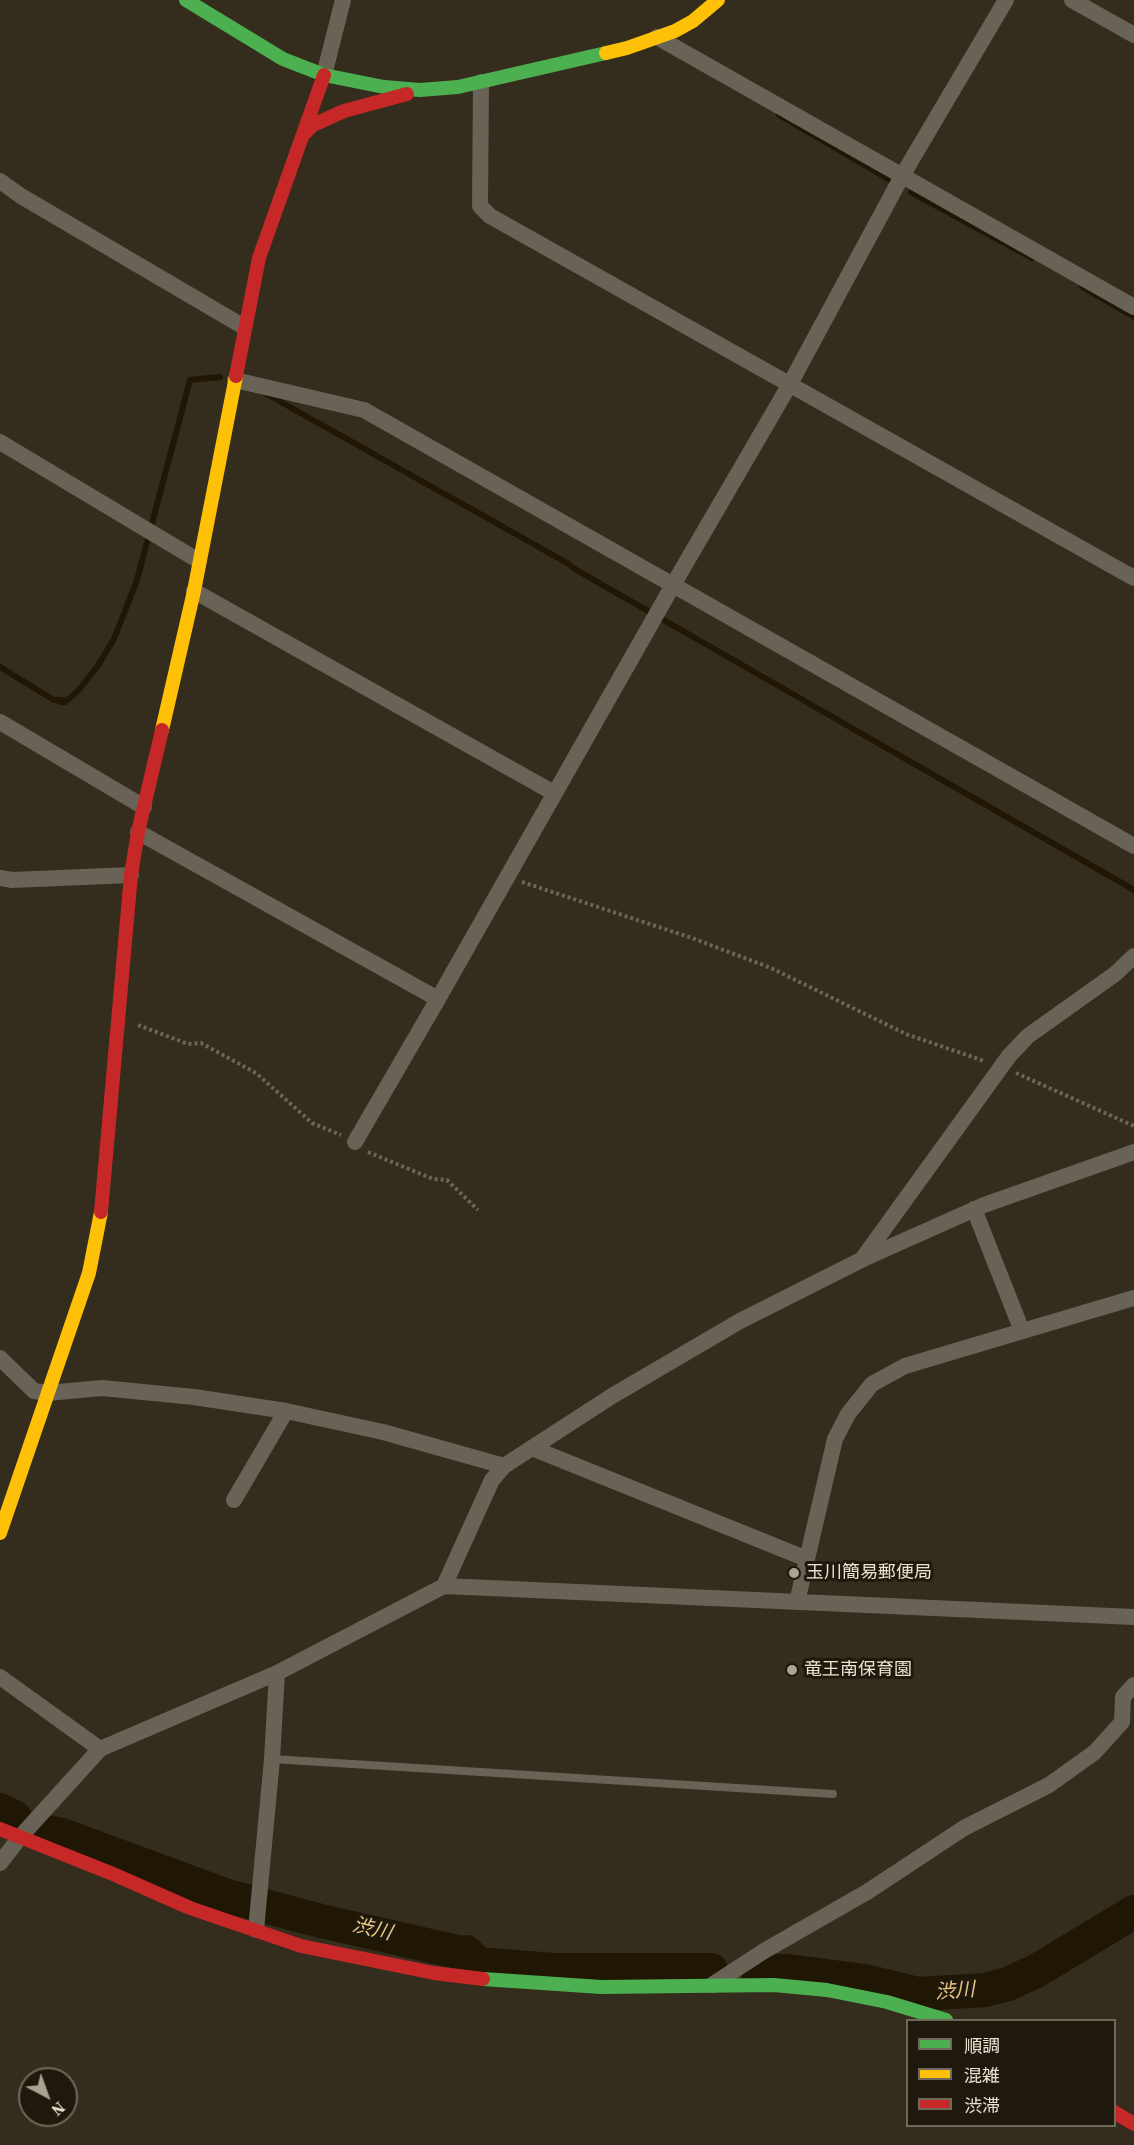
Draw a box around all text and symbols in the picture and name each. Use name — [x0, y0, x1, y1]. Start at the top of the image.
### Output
place label: 玉川簡易郵便局 — [806, 1562, 932, 1584]
marker: 玉川簡易郵便局 — [787, 1566, 801, 1580]
place label: 竜王南保育園 — [804, 1659, 912, 1681]
marker: 竜王南保育園 — [785, 1663, 799, 1677]
water label: 渋川 — [350, 1914, 394, 1946]
water label: 渋川 — [934, 1979, 976, 2005]
legend — [906, 2019, 1116, 2127]
text: 順調 — [964, 2033, 1000, 2058]
text: 混雑 — [964, 2063, 1000, 2088]
north arrow — [18, 2067, 78, 2127]
text: 渋滞 — [964, 2093, 1000, 2118]
text: N — [47, 2097, 70, 2121]

